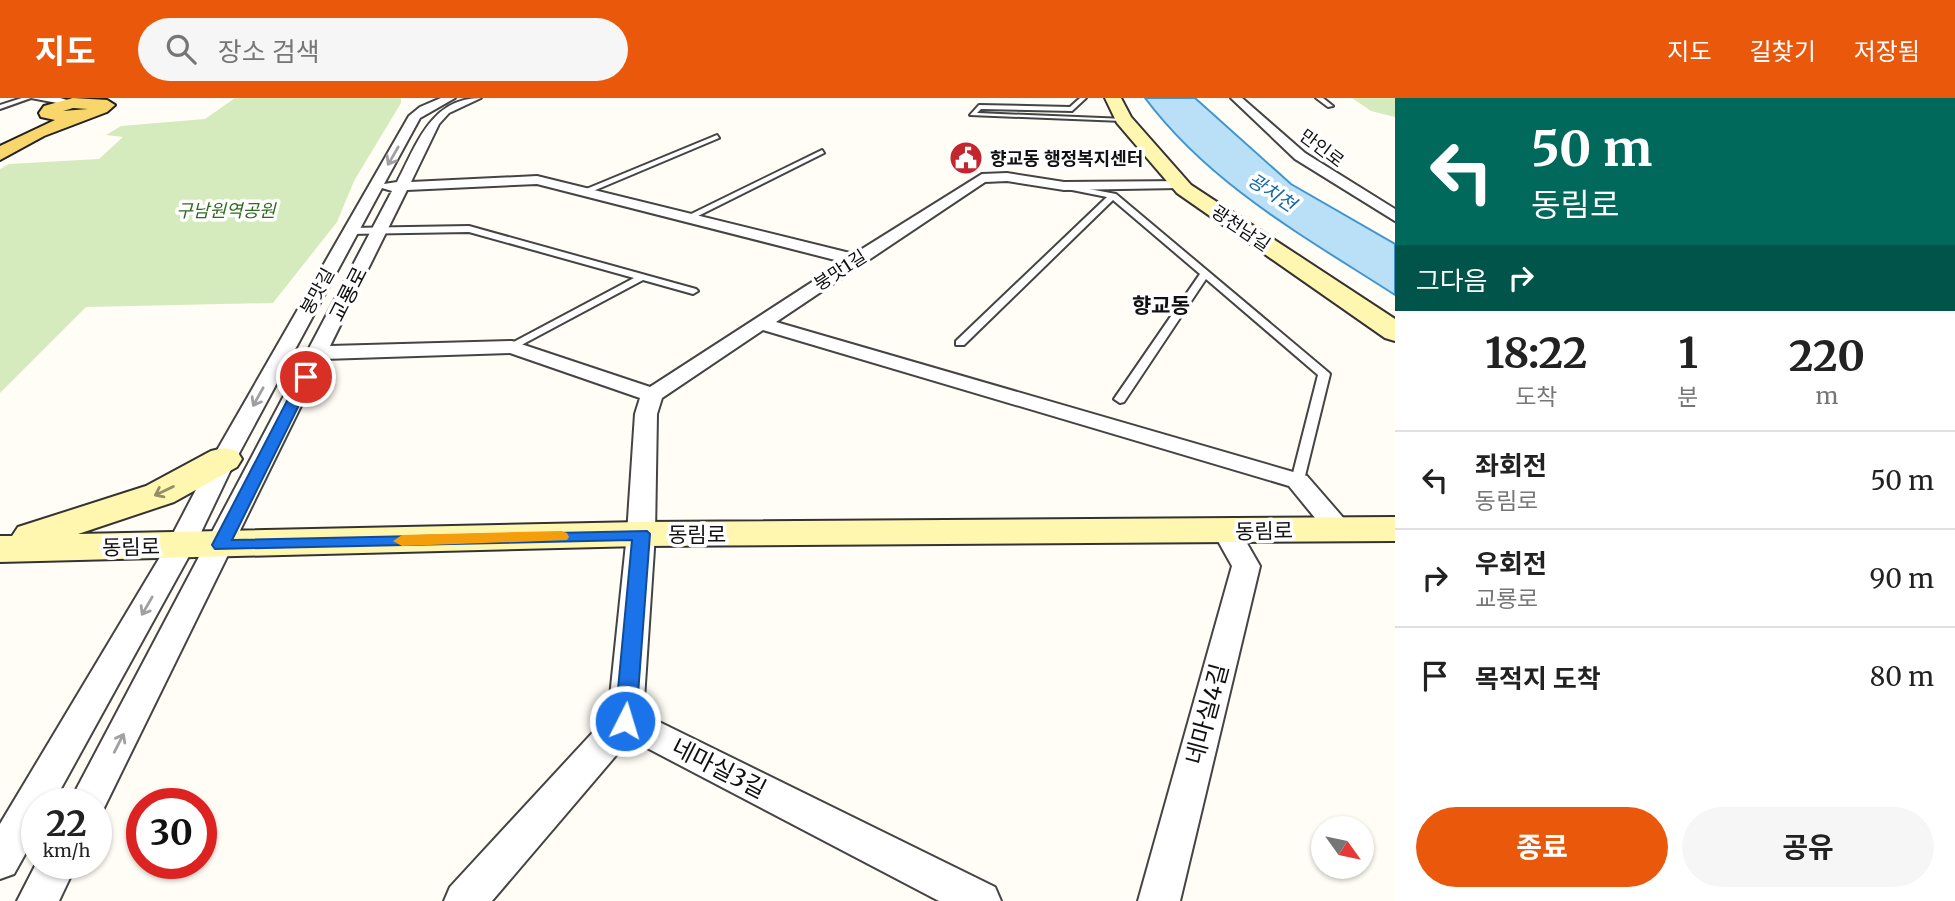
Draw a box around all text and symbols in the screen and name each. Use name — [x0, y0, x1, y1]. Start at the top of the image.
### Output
search box — [138, 18, 628, 81]
icon: search — [162, 30, 200, 68]
text: 지도 — [35, 31, 96, 72]
text: 장소 검색 — [218, 35, 320, 68]
text: 지도 — [1667, 36, 1712, 67]
text: 길찾기 — [1750, 36, 1816, 67]
text: 저장됨 — [1854, 36, 1920, 67]
text: 50 m — [1531, 118, 1652, 179]
street label: 만인로 — [1295, 124, 1349, 172]
icon: left — [1416, 126, 1507, 217]
public building icon: 향교동 행정복지센터 — [947, 139, 985, 177]
one-way arrow — [386, 146, 400, 166]
place label: 향교동 행정복지센터 — [990, 147, 1143, 170]
water label: 광치천 — [1243, 168, 1302, 217]
text: 동림로 — [1531, 185, 1619, 225]
park label: 구남원역공원 — [176, 199, 277, 222]
street label: 광천남길 — [1207, 200, 1275, 256]
street label: 붕맛1길 — [809, 245, 871, 295]
icon: right — [1502, 259, 1540, 297]
street label: 교룡로 — [323, 262, 373, 326]
street label: 붕맛길 — [295, 264, 339, 318]
text: 그다음 — [1416, 264, 1488, 297]
district label: 향교동 — [1132, 292, 1190, 319]
text: 18:22 — [1485, 327, 1588, 379]
text: 1 — [1678, 327, 1698, 379]
text: 220 — [1789, 330, 1865, 382]
pin — [276, 347, 336, 407]
icon: arrive — [287, 358, 325, 396]
text: m — [1815, 381, 1838, 410]
text: 도착 — [1515, 382, 1557, 411]
text: 분 — [1678, 382, 1699, 411]
one-way arrow — [251, 387, 265, 407]
text: 좌회전 — [1475, 449, 1547, 482]
icon: left — [1416, 461, 1454, 499]
text: 50 m — [1870, 464, 1934, 497]
one-way arrow — [154, 485, 175, 499]
text: 동림로 — [1475, 486, 1538, 515]
street label: 동림로 — [1235, 517, 1293, 545]
street label: 동림로 — [668, 521, 726, 548]
street label: 동림로 — [102, 533, 160, 561]
text: 우회전 — [1475, 547, 1547, 580]
icon: right — [1416, 559, 1454, 597]
text: 90 m — [1870, 562, 1934, 595]
text: 교룡로 — [1475, 584, 1538, 613]
one-way arrow — [139, 595, 153, 615]
icon: arrive — [1416, 657, 1454, 695]
street label: 네마실4길 — [1179, 660, 1235, 768]
text: 80 m — [1870, 660, 1934, 693]
text: 목적지 도착 — [1475, 662, 1601, 695]
position arrow — [588, 684, 662, 758]
street label: 네마실3길 — [666, 731, 772, 805]
one-way arrow — [113, 733, 127, 753]
speed limit sign: 30 — [126, 788, 217, 879]
text: 22 — [46, 802, 87, 846]
button: 종료 — [1416, 807, 1668, 887]
button: 공유 — [1682, 807, 1934, 887]
north arrow — [1311, 816, 1374, 878]
map controls — [1311, 816, 1374, 879]
text: km/h — [43, 839, 90, 862]

